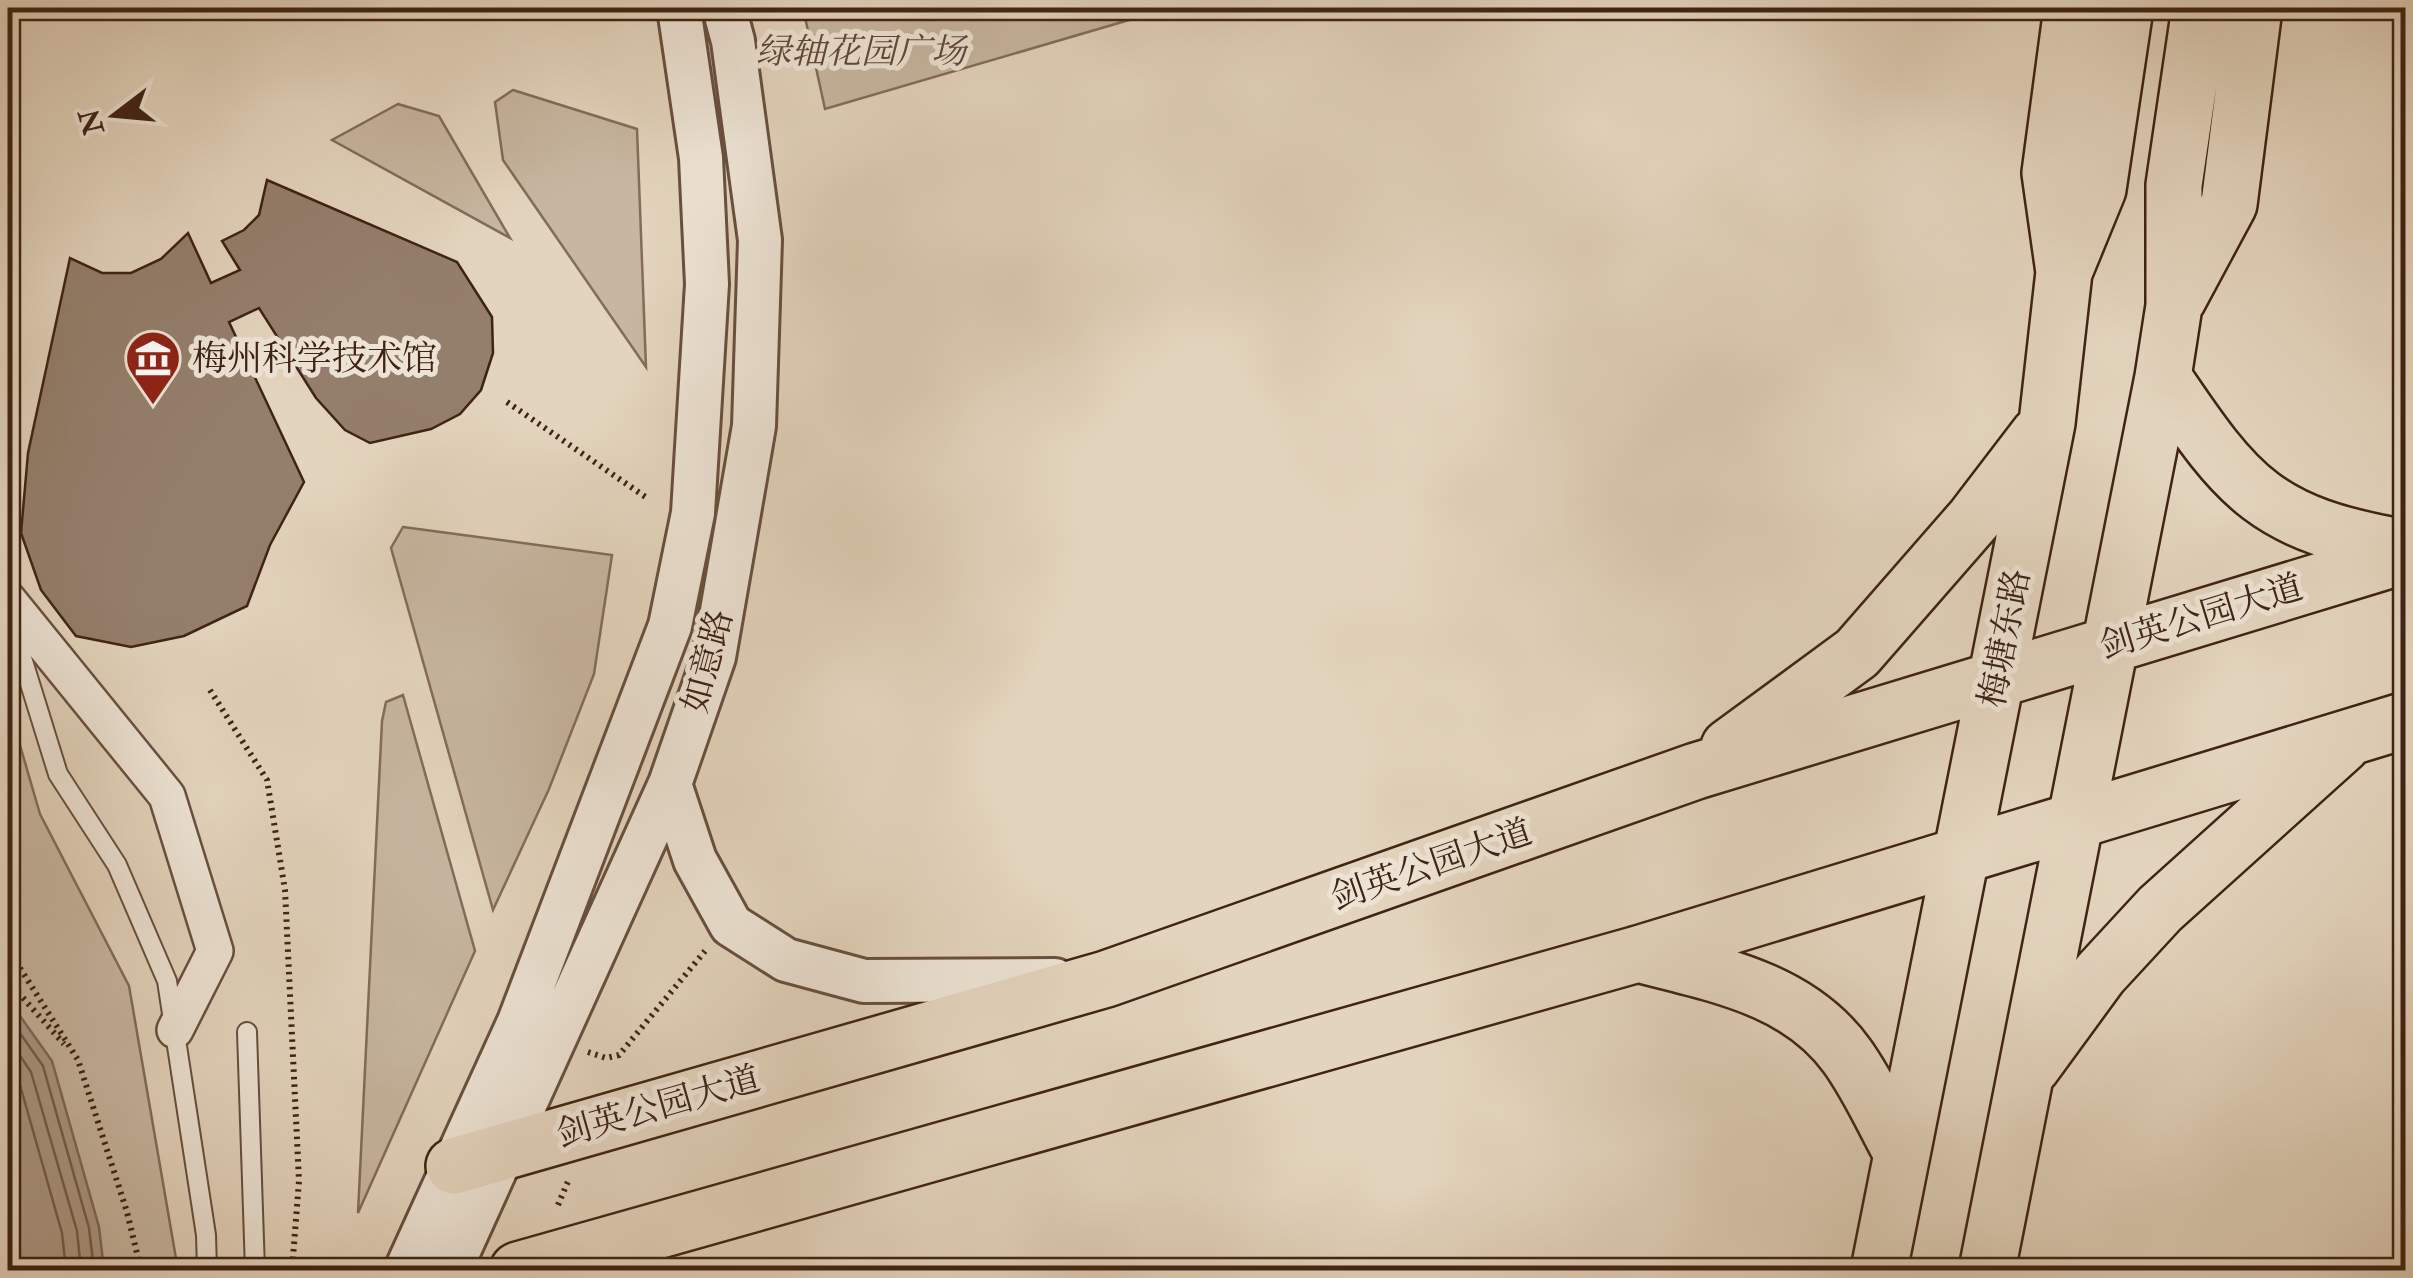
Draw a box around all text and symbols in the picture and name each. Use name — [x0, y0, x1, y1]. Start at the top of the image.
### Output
park label: 绿轴花园广场 — [756, 30, 969, 74]
north arrow — [65, 65, 165, 165]
text: N — [72, 104, 113, 139]
museum icon: 梅州科学技术馆 — [123, 328, 183, 407]
place label: 梅州科学技术馆 — [192, 337, 437, 381]
street label: 梅塘东路 — [1970, 565, 2040, 711]
street label: 剑英公园大道 — [2094, 565, 2308, 669]
street label: 如意路 — [673, 605, 743, 718]
street label: 剑英公园大道 — [1325, 810, 1538, 920]
street label: 剑英公园大道 — [551, 1057, 765, 1157]

